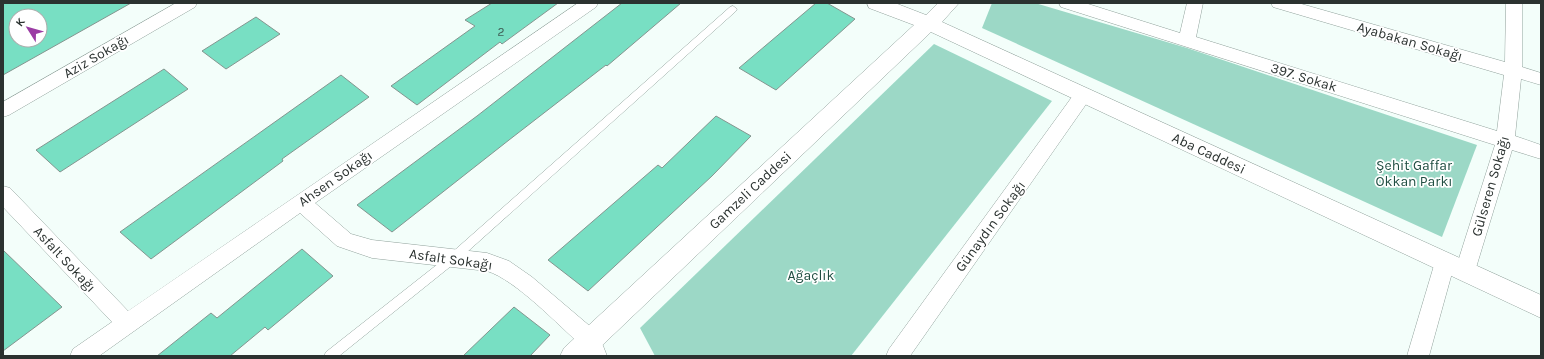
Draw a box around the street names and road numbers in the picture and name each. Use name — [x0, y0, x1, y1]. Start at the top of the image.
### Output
street label: Ayabakan Sokağı — [1355, 18, 1465, 65]
street label: Aziz Sokağı — [61, 31, 132, 82]
street label: 397. Sokak — [1269, 59, 1339, 96]
street label: Aba Caddesi — [1169, 129, 1248, 178]
street label: Gülseren Sokağı — [1468, 134, 1513, 238]
street label: Ahsen Sokağı — [295, 147, 376, 210]
street label: Gamzeli Caddesi — [706, 148, 795, 233]
street label: Günaydın Sokağı — [952, 178, 1029, 275]
street label: Asfalt Sokağı — [30, 223, 99, 296]
street label: Asfalt Sokağı — [408, 245, 494, 274]

